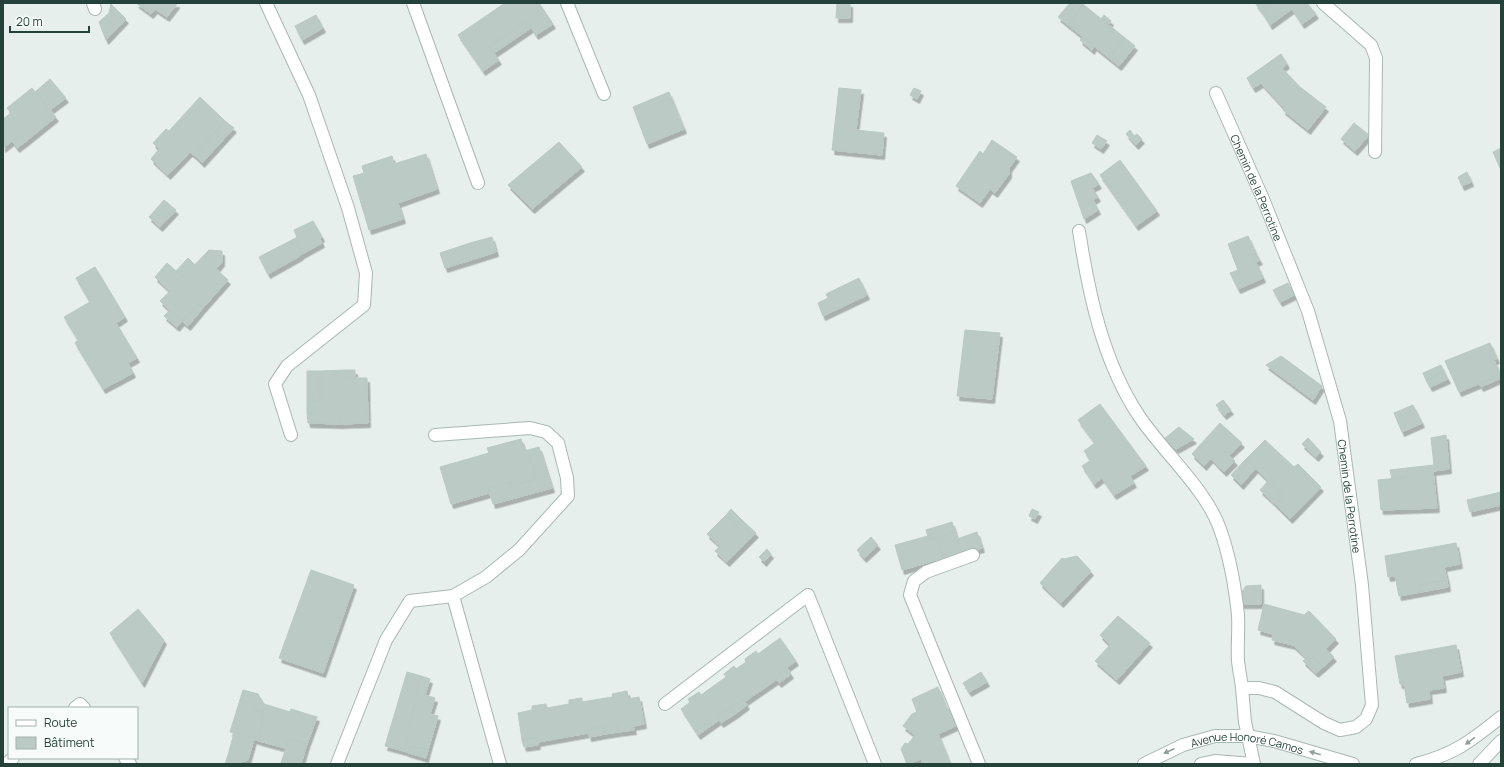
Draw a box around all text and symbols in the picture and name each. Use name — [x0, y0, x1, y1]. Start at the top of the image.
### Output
scale bar — [10, 8, 89, 34]
text: 20 m — [16, 13, 43, 30]
street label: Chemin de la Perrotine — [1228, 132, 1287, 244]
street label: Chemin de la Perrotine — [1335, 438, 1365, 555]
legend — [8, 707, 138, 759]
text: Route — [44, 714, 77, 731]
street label: Avenue Honoré Camos — [1189, 728, 1306, 757]
text: Bâtiment — [44, 734, 95, 751]
one-way arrow — [1465, 737, 1476, 745]
one-way arrow — [1163, 748, 1174, 754]
one-way arrow — [1309, 750, 1321, 756]

